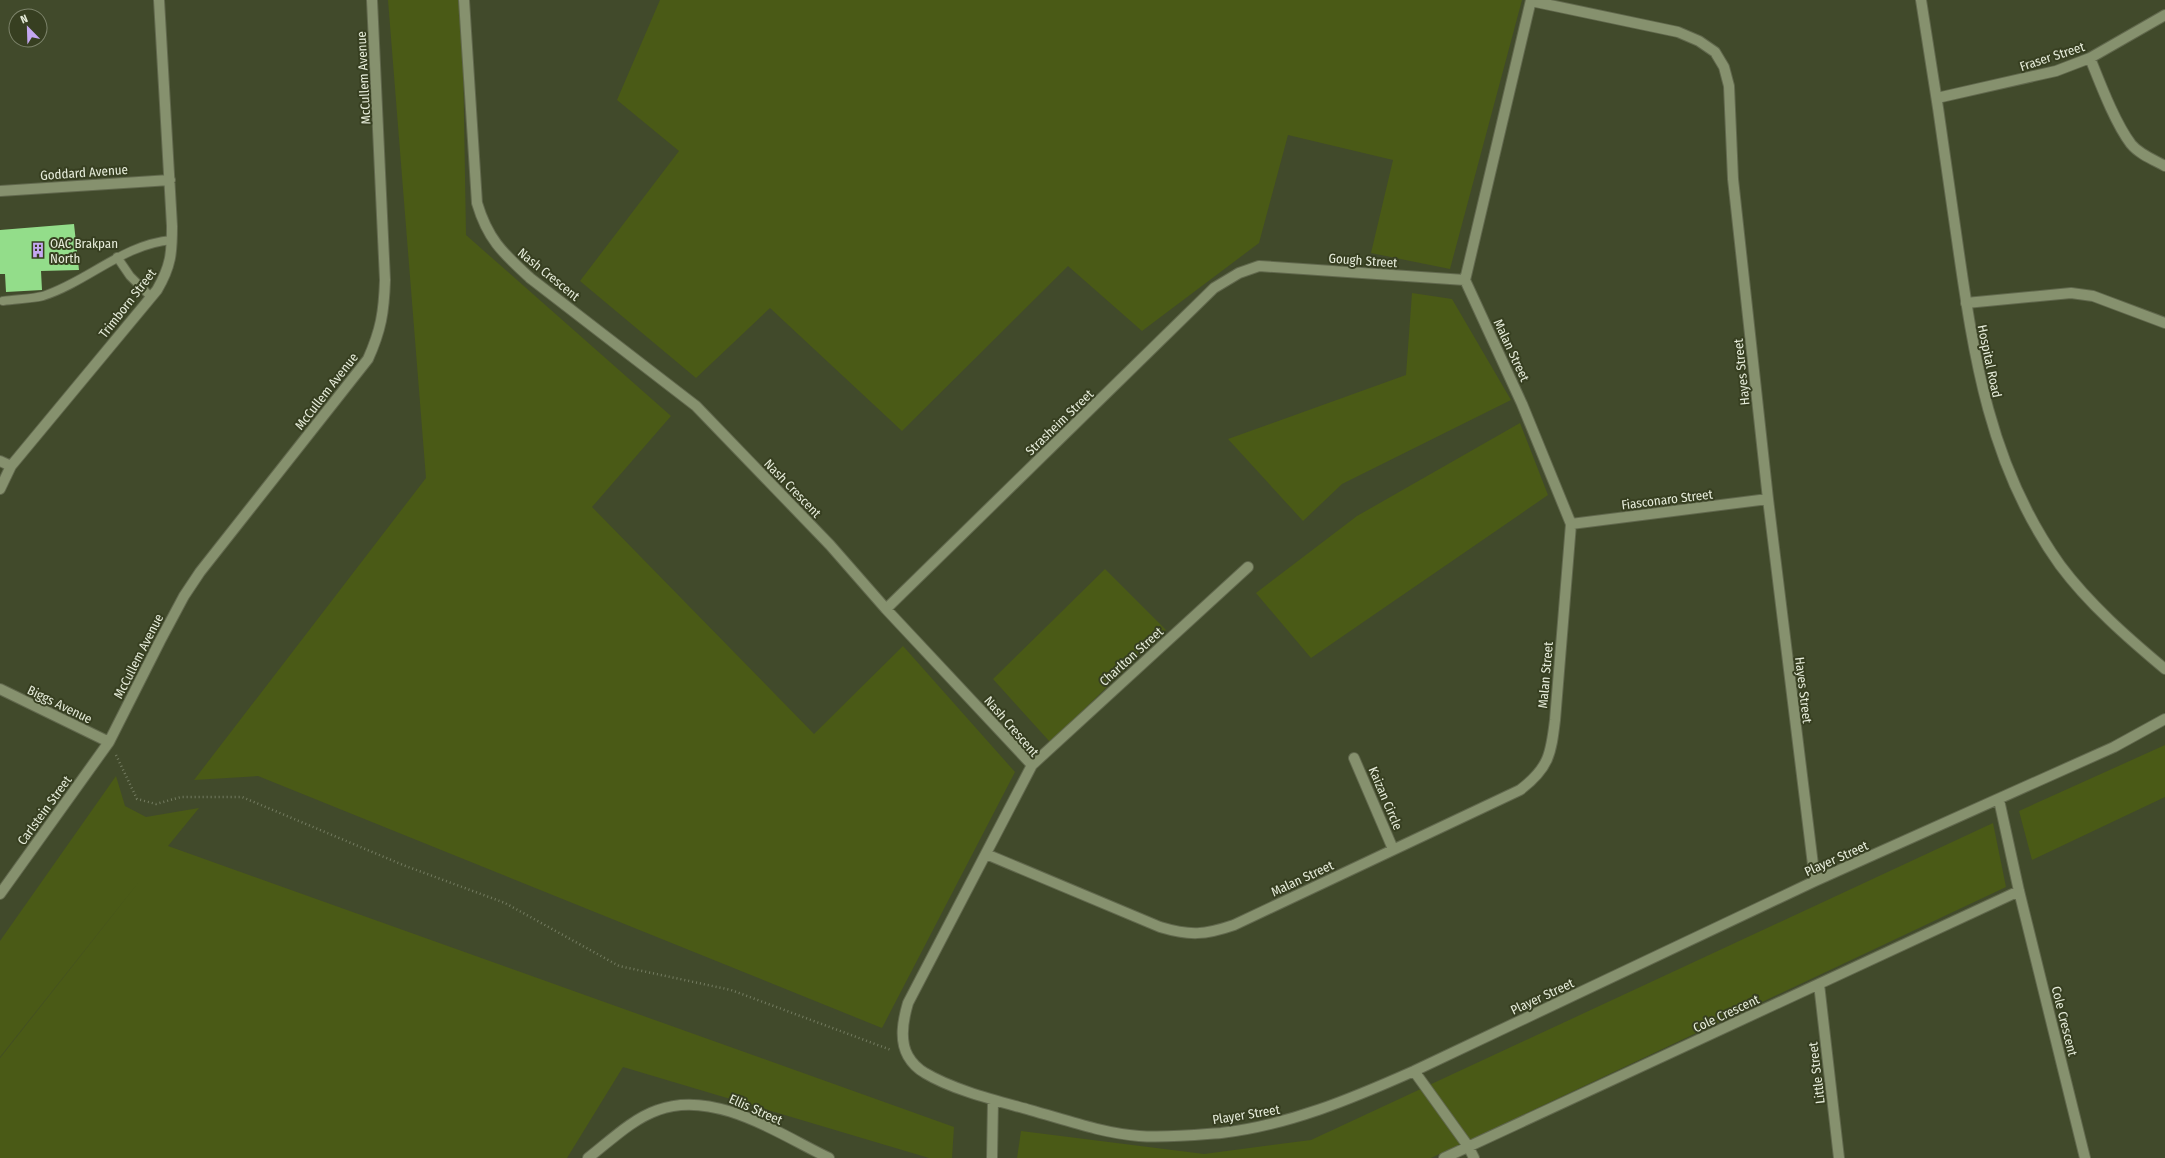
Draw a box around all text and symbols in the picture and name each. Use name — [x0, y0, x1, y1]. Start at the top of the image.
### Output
north arrow — [8, 8, 48, 48]
text: N — [19, 12, 30, 27]
street label: McCullem Avenue — [354, 31, 373, 125]
street label: Fraser Street — [2018, 39, 2087, 74]
street label: Goddard Avenue — [40, 162, 128, 183]
place label: OAC Brakpan North — [50, 236, 118, 266]
building icon: OAC Brakpan North — [29, 241, 47, 259]
street label: Nash Crescent — [515, 245, 583, 304]
street label: Gough Street — [1328, 251, 1399, 270]
street label: Trimborn Street — [96, 265, 159, 341]
street label: Malan Street — [1491, 317, 1533, 384]
street label: Hospital Road — [1974, 323, 2005, 399]
street label: Hayes Street — [1730, 337, 1752, 406]
street label: McCullem Avenue — [292, 350, 361, 433]
street label: Strasheim Street — [1022, 386, 1097, 458]
street label: Nash Crescent — [761, 456, 825, 521]
street label: Fiasconaro Street — [1621, 486, 1714, 513]
street label: McCullem Avenue — [111, 611, 166, 701]
street label: Charlton Street — [1096, 623, 1167, 689]
street label: Malan Street — [1535, 640, 1556, 709]
street label: Hayes Street — [1792, 656, 1815, 725]
street label: Biggs Avenue — [25, 682, 95, 727]
street label: Nash Crescent — [981, 693, 1042, 760]
street label: Kaizan Circle — [1366, 764, 1406, 832]
street label: Carlstein Street — [14, 772, 75, 848]
street label: Player Street — [1802, 837, 1871, 879]
street label: Malan Street — [1269, 857, 1336, 899]
street label: Player Street — [1508, 975, 1577, 1018]
street label: Cole Crescent — [2049, 985, 2081, 1058]
street label: Cole Crescent — [1691, 991, 1762, 1035]
street label: Little Street — [1805, 1040, 1828, 1105]
street label: Ellis Street — [727, 1091, 785, 1128]
street label: Player Street — [1211, 1102, 1282, 1127]

